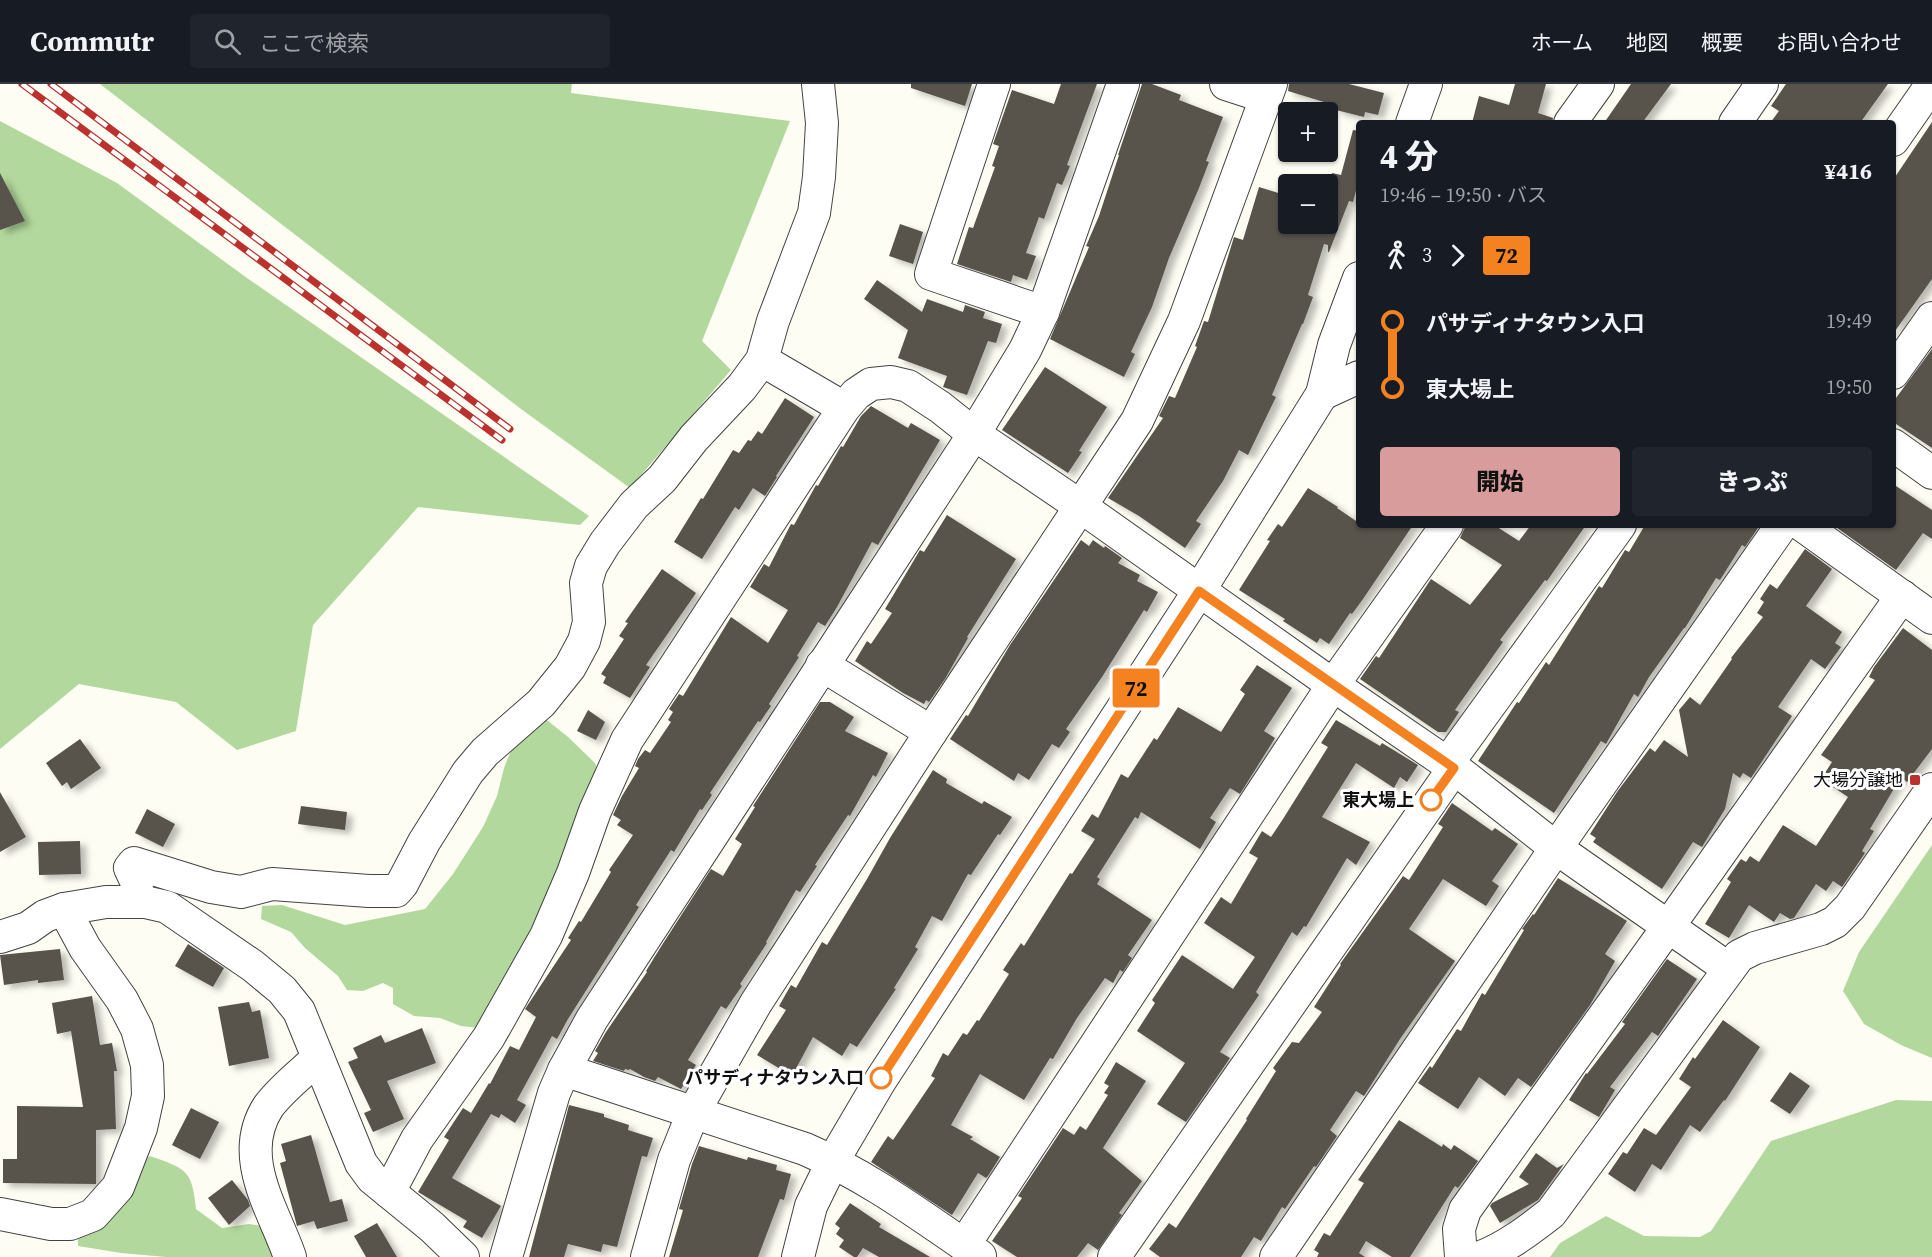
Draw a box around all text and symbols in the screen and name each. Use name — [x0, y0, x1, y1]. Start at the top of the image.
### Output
search box — [190, 14, 610, 68]
text: Commutr — [30, 22, 154, 60]
icon: search — [211, 25, 244, 58]
text: ここで検索 — [259, 28, 369, 58]
text: ホーム — [1531, 28, 1593, 57]
text: 地図 — [1626, 28, 1668, 57]
text: 概要 — [1701, 28, 1743, 57]
text: お問い合わせ — [1776, 28, 1902, 57]
map controls — [1278, 102, 1338, 234]
button: + — [1278, 102, 1338, 162]
text: 4 分 — [1380, 134, 1438, 179]
text: ¥416 — [1824, 156, 1872, 186]
button: − — [1278, 174, 1338, 234]
text: 19:46 – 19:50 · バス — [1380, 181, 1547, 209]
icon: walk — [1380, 239, 1413, 272]
icon: forward — [1441, 239, 1474, 272]
text: 3 — [1422, 241, 1432, 269]
text: 72 — [1495, 241, 1518, 270]
text: 19:49 — [1826, 307, 1872, 335]
text: パサディナタウン入口 — [1426, 308, 1644, 338]
text: 19:50 — [1826, 373, 1872, 401]
text: 東大場上 — [1426, 374, 1514, 404]
button: 開始 — [1380, 447, 1620, 516]
button: きっぷ — [1632, 447, 1872, 516]
line badge: 72 — [1109, 668, 1163, 708]
text: 72 — [1125, 674, 1147, 703]
place label: 大場分譲地 — [1813, 767, 1903, 792]
marker: 大場分譲地 — [1908, 773, 1922, 787]
place label: 東大場上 — [1342, 787, 1414, 812]
marker: 東大場上 — [1420, 789, 1442, 811]
place label: パサディナタウン入口 — [685, 1065, 864, 1090]
marker: パサディナタウン入口 — [870, 1067, 892, 1089]

